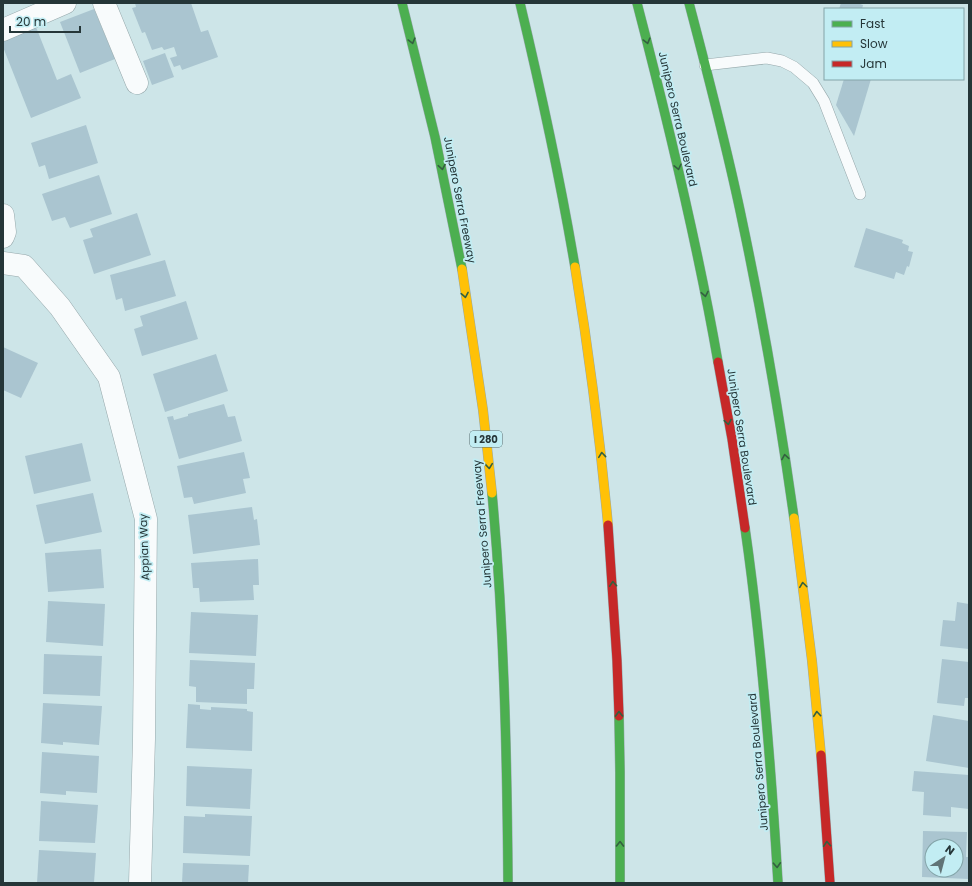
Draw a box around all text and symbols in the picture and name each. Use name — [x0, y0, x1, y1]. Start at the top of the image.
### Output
scale bar — [10, 8, 80, 34]
legend — [824, 8, 964, 80]
text: 20 m — [16, 13, 46, 30]
text: Fast — [860, 15, 885, 32]
text: Slow — [860, 35, 888, 52]
one-way arrow — [408, 37, 416, 44]
one-way arrow — [642, 37, 651, 44]
street label: Junipero Serra Boulevard — [655, 50, 701, 188]
text: Jam — [860, 55, 887, 72]
street label: Junipero Serra Freeway — [440, 135, 480, 266]
one-way arrow — [673, 163, 682, 170]
one-way arrow — [437, 164, 445, 170]
one-way arrow — [700, 291, 709, 297]
one-way arrow — [461, 292, 469, 298]
street label: Junipero Serra Boulevard — [723, 367, 761, 507]
one-way arrow — [723, 419, 732, 425]
road number: I 280 — [470, 431, 502, 447]
one-way arrow — [598, 452, 607, 458]
one-way arrow — [781, 453, 790, 460]
street label: Junipero Serra Freeway — [468, 458, 496, 589]
one-way arrow — [484, 462, 493, 469]
street label: Appian Way — [135, 513, 153, 581]
one-way arrow — [609, 581, 618, 587]
one-way arrow — [799, 582, 808, 588]
street label: Junipero Serra Boulevard — [744, 692, 772, 832]
one-way arrow — [615, 711, 623, 717]
one-way arrow — [813, 711, 822, 717]
north arrow — [924, 838, 964, 878]
one-way arrow — [616, 841, 624, 847]
one-way arrow — [823, 841, 832, 847]
text: N — [942, 841, 958, 859]
one-way arrow — [773, 862, 781, 868]

